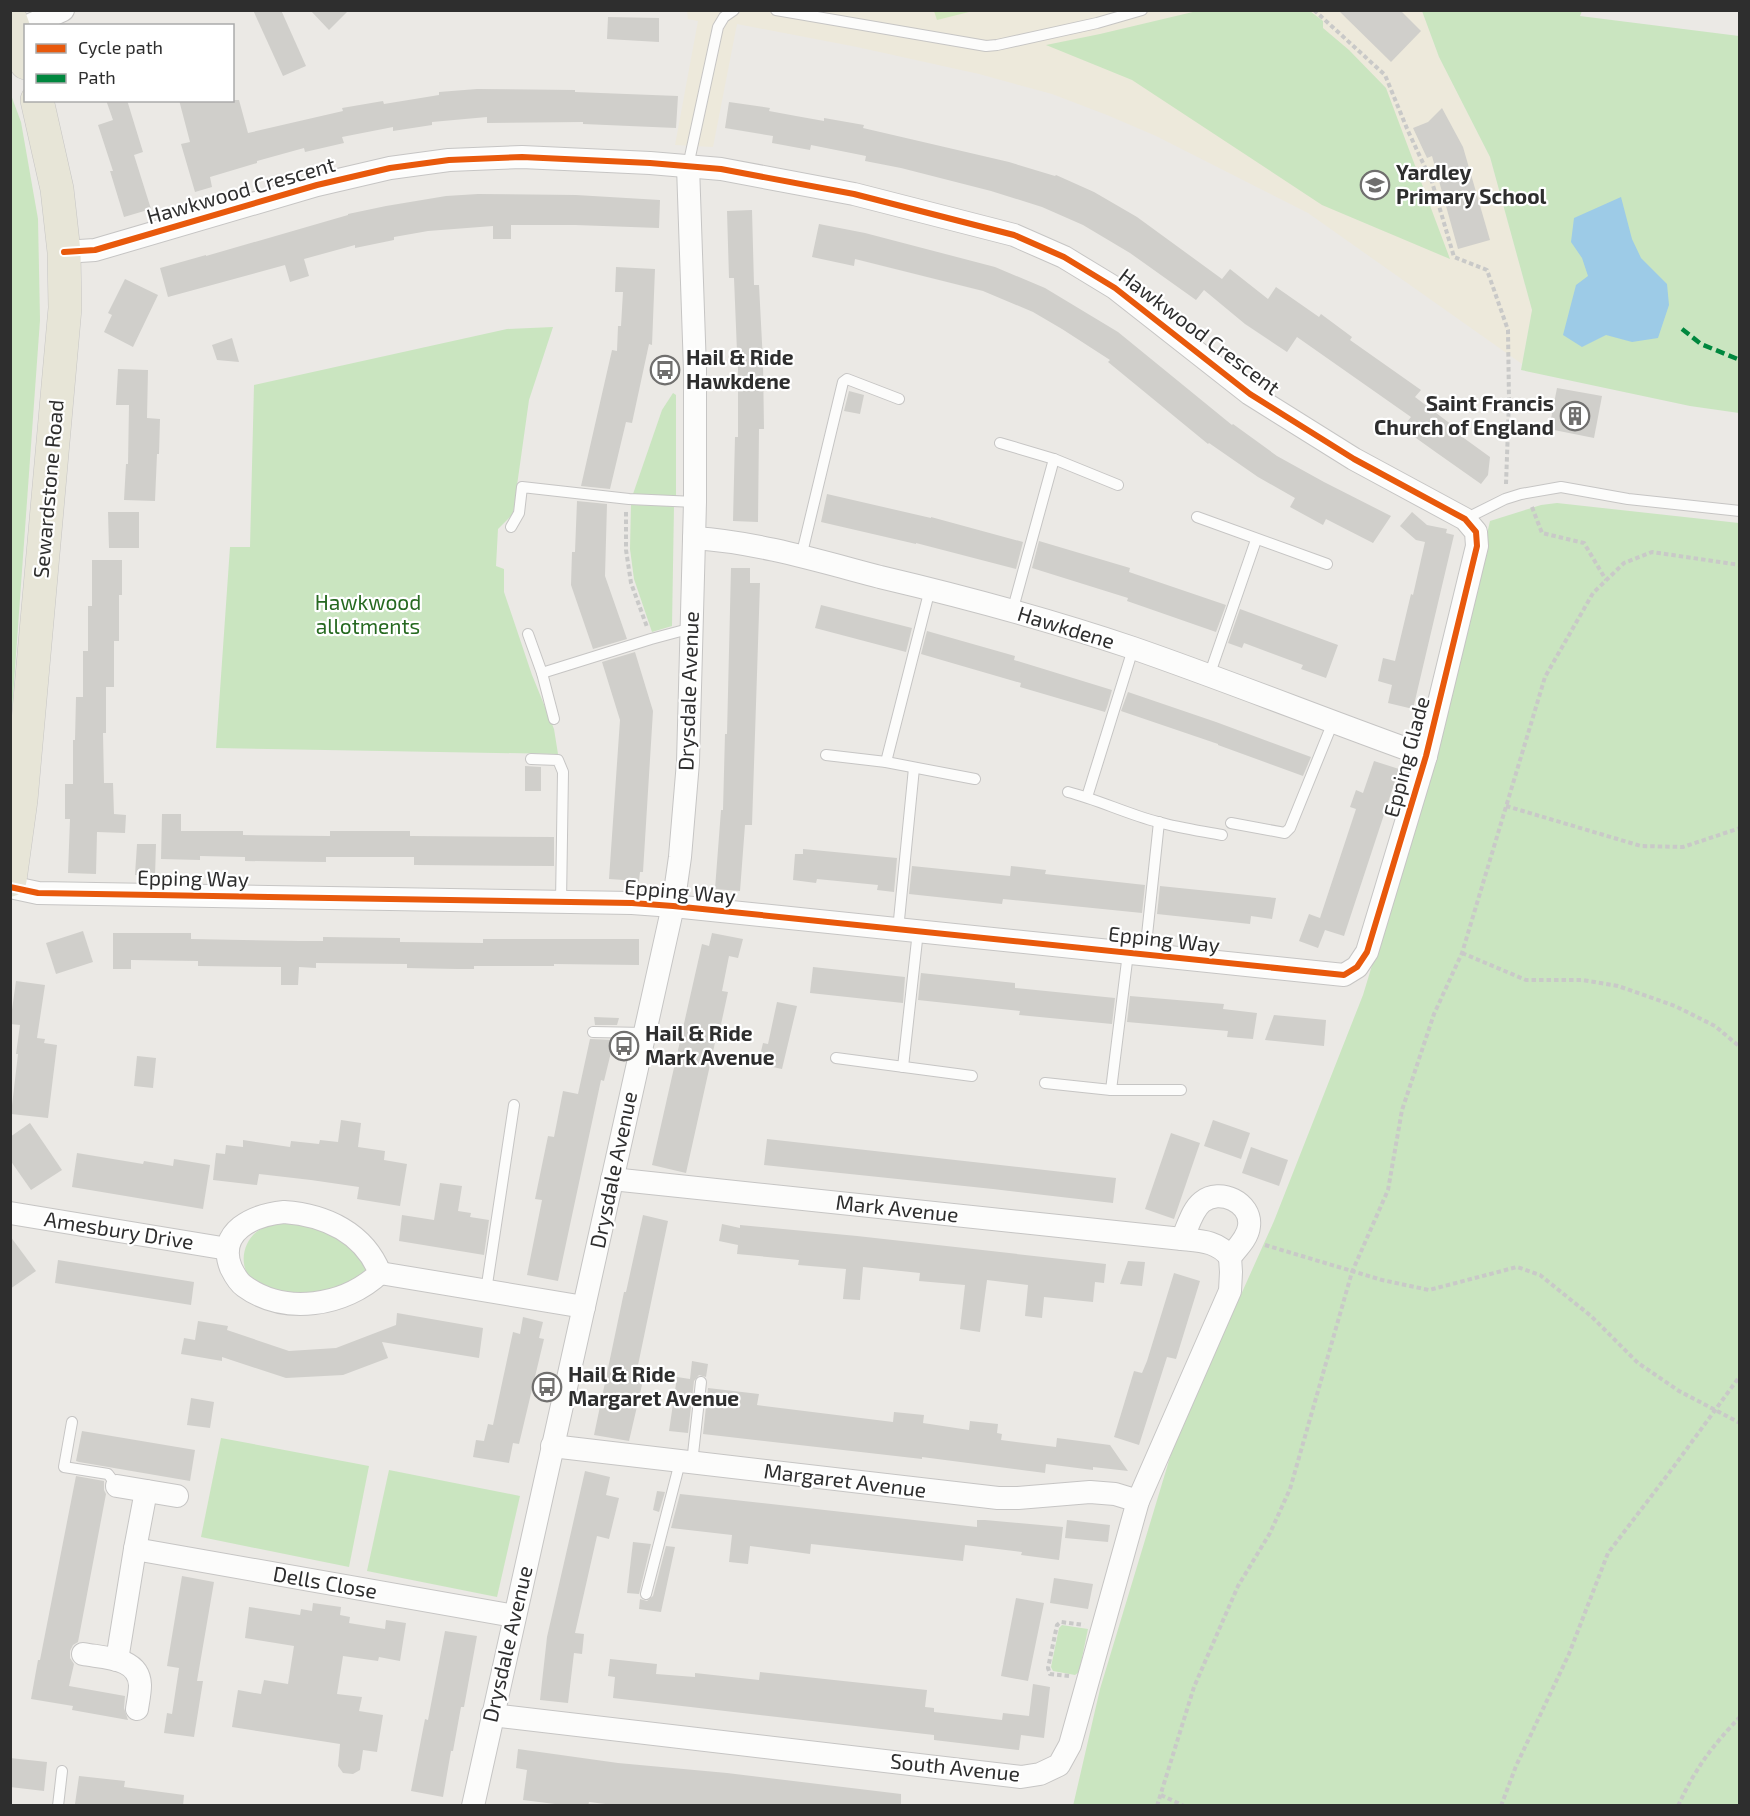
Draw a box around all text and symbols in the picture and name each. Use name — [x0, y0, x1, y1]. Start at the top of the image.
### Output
legend — [24, 24, 234, 102]
text: Cycle path — [78, 36, 163, 58]
text: Path — [78, 66, 116, 88]
street label: Hawkwood Crescent — [143, 151, 338, 228]
place label: Yardley Primary School — [1396, 159, 1547, 209]
school or university icon: Yardley Primary School — [1359, 169, 1391, 201]
street label: Hawkwood Crescent — [1115, 262, 1285, 399]
place label: Hail & Ride Hawkdene — [686, 344, 794, 393]
bus stop icon: Hail & Ride Hawkdene — [649, 354, 681, 386]
place label: Saint Francis Church of England — [1374, 390, 1554, 439]
street label: Sewardstone Road — [27, 399, 68, 579]
building icon: Saint Francis Church of England — [1559, 400, 1591, 432]
park label: Hawkwood allotments — [315, 589, 421, 638]
street label: Hawkdene — [1015, 600, 1118, 653]
street label: Drysdale Avenue — [672, 611, 703, 771]
street label: Epping Glade — [1377, 693, 1434, 820]
street label: Epping Way — [137, 864, 249, 891]
street label: Epping Way — [623, 873, 737, 908]
street label: Epping Way — [1107, 920, 1221, 957]
place label: Hail & Ride Mark Avenue — [645, 1020, 775, 1069]
bus stop icon: Hail & Ride Mark Avenue — [608, 1030, 640, 1062]
street label: Drysdale Avenue — [584, 1089, 641, 1250]
street label: Mark Avenue — [834, 1189, 960, 1226]
street label: Amesbury Drive — [43, 1205, 196, 1254]
place label: Hail & Ride Margaret Avenue — [568, 1361, 739, 1410]
bus stop icon: Hail & Ride Margaret Avenue — [531, 1371, 563, 1403]
street label: Margaret Avenue — [763, 1457, 928, 1502]
street label: Dells Close — [271, 1560, 379, 1603]
street label: Drysdale Avenue — [476, 1563, 537, 1724]
street label: South Avenue — [889, 1747, 1021, 1786]

